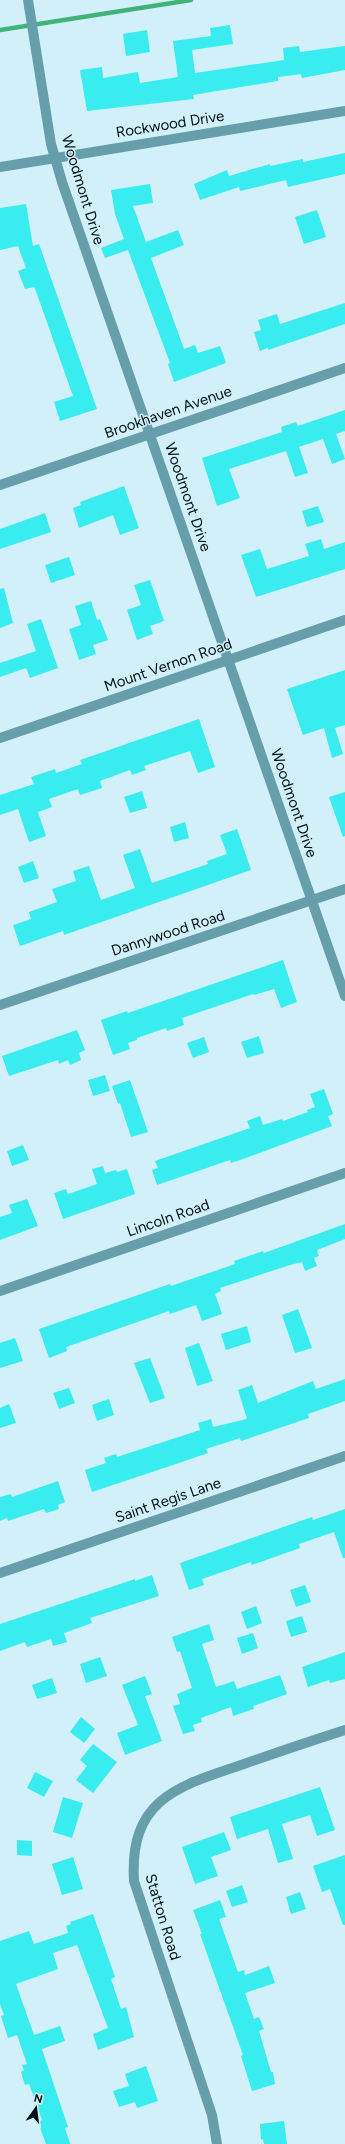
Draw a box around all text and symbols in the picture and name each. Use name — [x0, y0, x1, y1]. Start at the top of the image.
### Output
street label: Rockwood Drive — [114, 107, 226, 141]
street label: Woodmont Drive — [58, 133, 108, 247]
street label: Brookhaven Avenue — [102, 382, 234, 442]
street label: Woodmont Drive — [161, 440, 215, 554]
street label: Mount Vernon Road — [102, 635, 234, 695]
street label: Woodmont Drive — [267, 746, 321, 860]
street label: Dannywood Road — [109, 906, 227, 960]
street label: Lincoln Road — [124, 1195, 212, 1241]
street label: Saint Regis Lane — [113, 1473, 223, 1527]
street label: Statton Road — [141, 1872, 185, 1962]
north arrow — [16, 2088, 56, 2128]
text: N — [33, 2091, 44, 2106]

